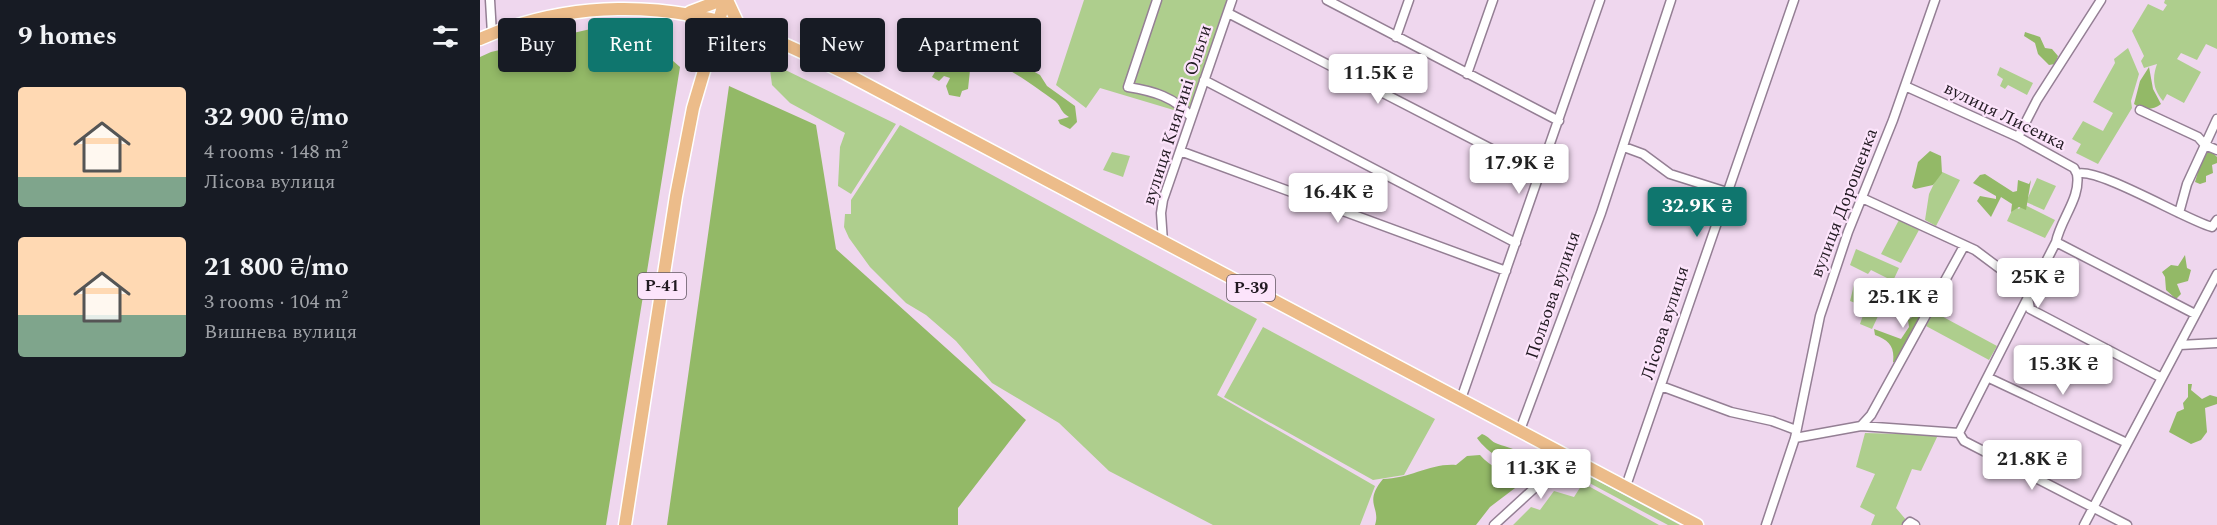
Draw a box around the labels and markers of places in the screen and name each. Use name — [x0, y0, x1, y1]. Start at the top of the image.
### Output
pin: 11.5K ₴ — [1323, 54, 1433, 105]
pin: 17.9K ₴ — [1464, 144, 1574, 195]
pin: 16.4K ₴ — [1283, 173, 1393, 224]
pin: 32.9K ₴ — [1642, 187, 1752, 238]
pin: 25K ₴ — [1996, 258, 2080, 309]
pin: 25.1K ₴ — [1848, 278, 1958, 329]
pin: 15.3K ₴ — [2008, 345, 2118, 396]
pin: 21.8K ₴ — [1977, 440, 2087, 491]
pin: 11.3K ₴ — [1486, 449, 1596, 500]

